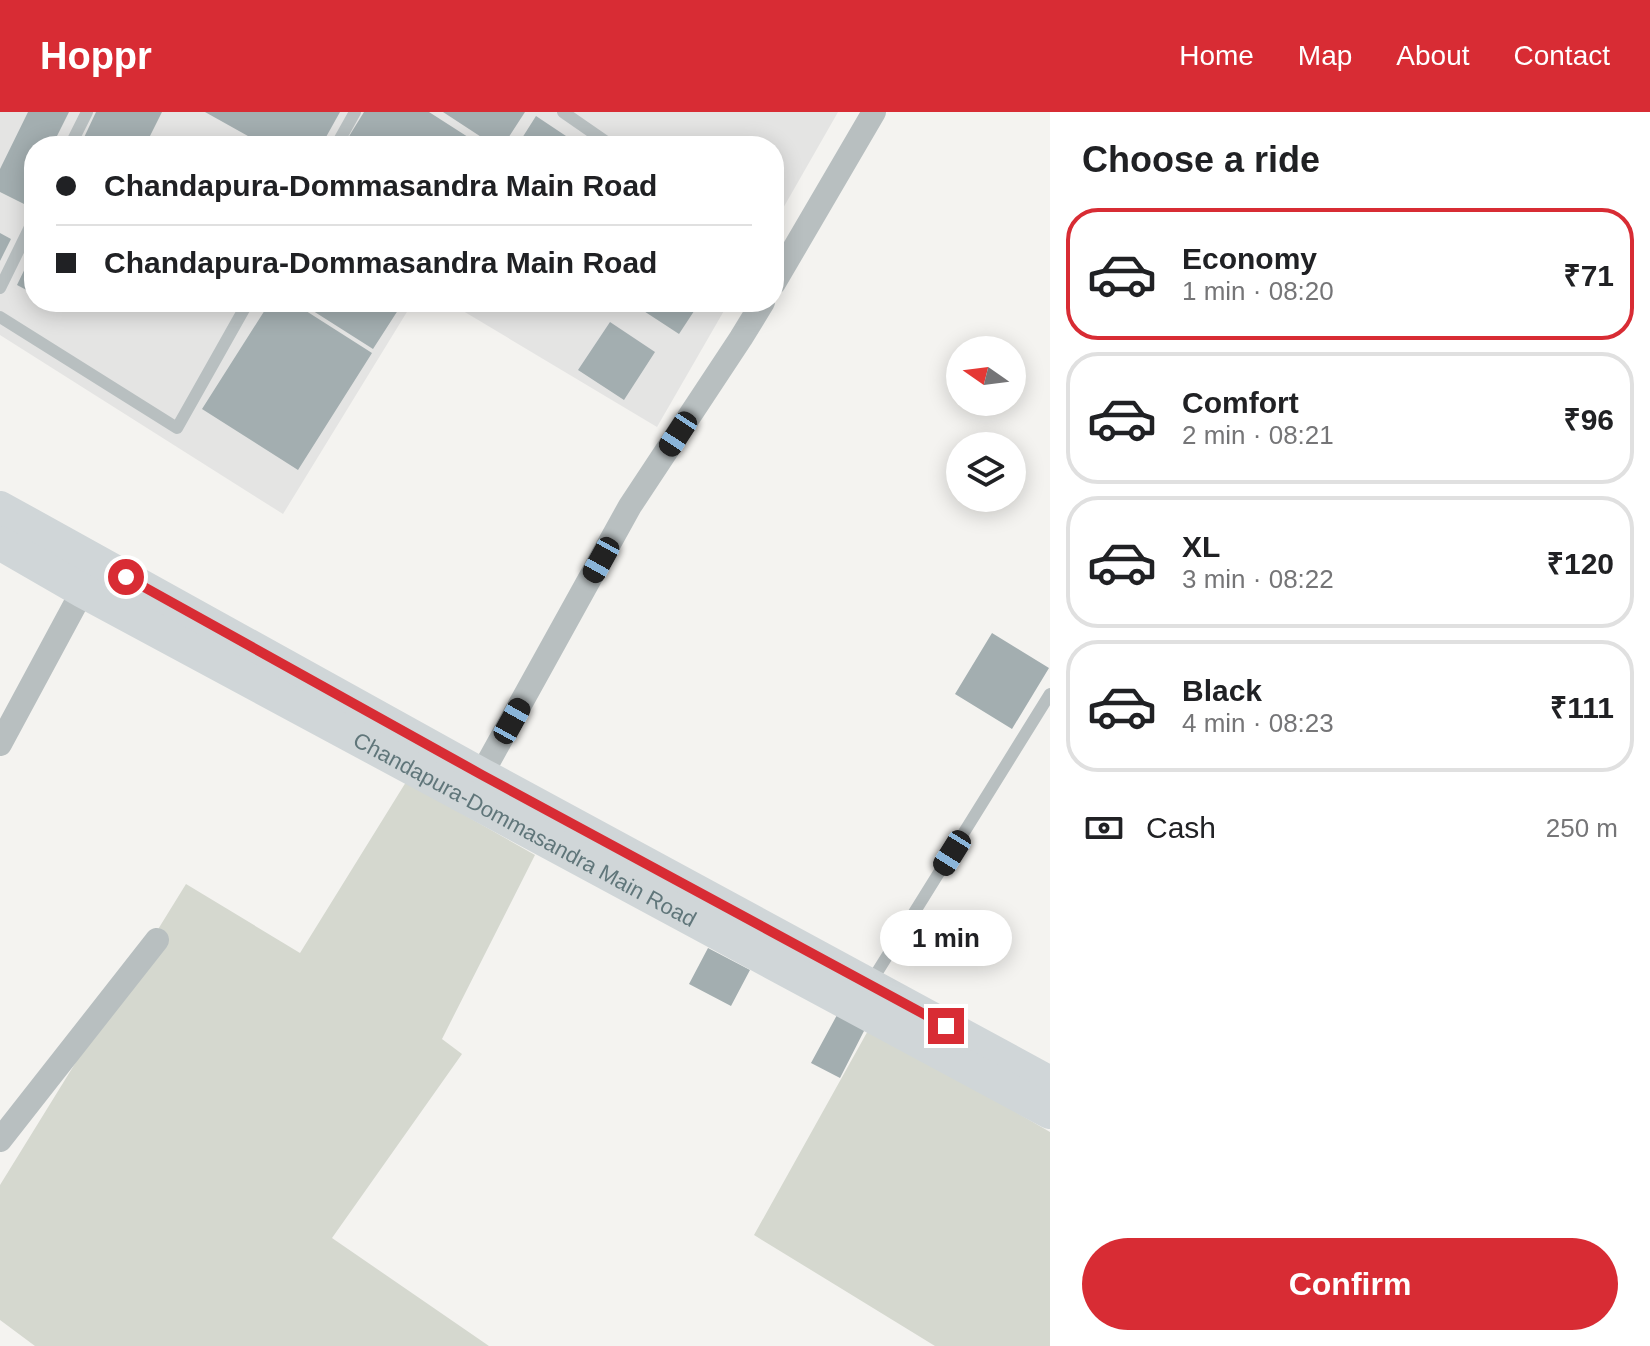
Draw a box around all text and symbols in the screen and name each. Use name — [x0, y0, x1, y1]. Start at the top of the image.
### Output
text: Hoppr — [40, 35, 152, 77]
text: Home — [1179, 40, 1254, 71]
text: Map — [1298, 40, 1352, 71]
text: About — [1396, 40, 1470, 71]
text: Contact — [1514, 40, 1610, 71]
text: Choose a ride — [1082, 139, 1320, 180]
text: Chandapura-Dommasandra Main Road — [104, 169, 657, 202]
icon: car — [1086, 238, 1158, 310]
text: Economy — [1182, 242, 1317, 275]
text: Chandapura-Dommasandra Main Road — [104, 246, 657, 279]
text: ₹71 — [1563, 259, 1614, 292]
text: 1 min · 08:20 — [1182, 276, 1334, 306]
north arrow — [946, 336, 1026, 416]
map controls — [946, 336, 1026, 512]
icon: car — [1086, 382, 1158, 454]
text: Comfort — [1182, 386, 1299, 419]
text: ₹96 — [1563, 403, 1614, 436]
car — [655, 407, 701, 461]
text: 2 min · 08:21 — [1182, 420, 1334, 450]
button: layers — [946, 432, 1026, 512]
icon: car — [1086, 526, 1158, 598]
text: XL — [1182, 530, 1220, 563]
car — [579, 533, 623, 587]
text: ₹120 — [1547, 547, 1614, 580]
route start — [108, 559, 144, 595]
text: 3 min · 08:22 — [1182, 564, 1334, 594]
icon: car — [1086, 670, 1158, 742]
text: Black — [1182, 674, 1262, 707]
text: ₹111 — [1550, 691, 1614, 724]
car — [490, 694, 534, 748]
text: 4 min · 08:23 — [1182, 708, 1334, 738]
street label: Chandapura-Dommasandra Main Road — [349, 727, 700, 932]
icon: cash — [1082, 806, 1126, 850]
text: Cash — [1146, 811, 1216, 844]
text: 250 m — [1546, 813, 1618, 843]
car — [929, 826, 975, 880]
callout: 1 min — [880, 910, 1012, 966]
text: 1 min — [912, 923, 980, 953]
route end — [928, 1008, 964, 1044]
button: Confirm — [1082, 1238, 1618, 1330]

